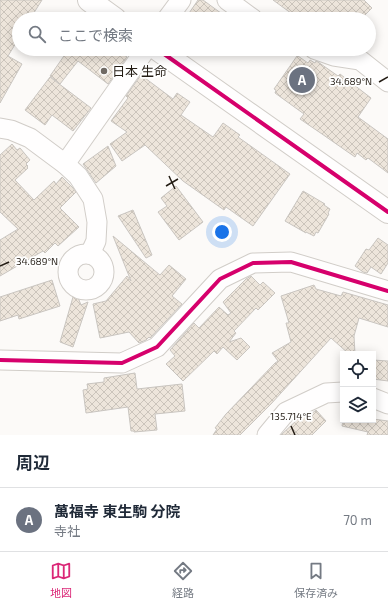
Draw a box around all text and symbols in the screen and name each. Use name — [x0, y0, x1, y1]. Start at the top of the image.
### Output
search box — [12, 12, 376, 56]
icon: search — [26, 23, 48, 45]
text: ここで検索 — [58, 26, 133, 44]
place label: 日本 生命 — [112, 63, 167, 79]
pin: A — [289, 65, 315, 95]
marker: 日本 生命 — [99, 66, 109, 76]
text: 34.689°N — [330, 75, 372, 87]
your location — [212, 222, 232, 242]
text: 34.689°N — [16, 255, 58, 267]
map controls — [340, 351, 376, 423]
button: locate — [340, 351, 376, 387]
button: layers — [340, 387, 376, 423]
text: 135.714°E — [270, 410, 312, 422]
text: 周辺 — [16, 452, 50, 472]
text: 萬福寺 東生駒 分院 — [54, 502, 180, 520]
text: A — [25, 512, 33, 528]
text: 70 m — [343, 512, 372, 528]
text: 寺社 — [54, 523, 80, 539]
tab: 地図 — [50, 560, 72, 600]
tab: 経路 — [172, 560, 194, 600]
tab: 保存済み — [294, 560, 338, 600]

